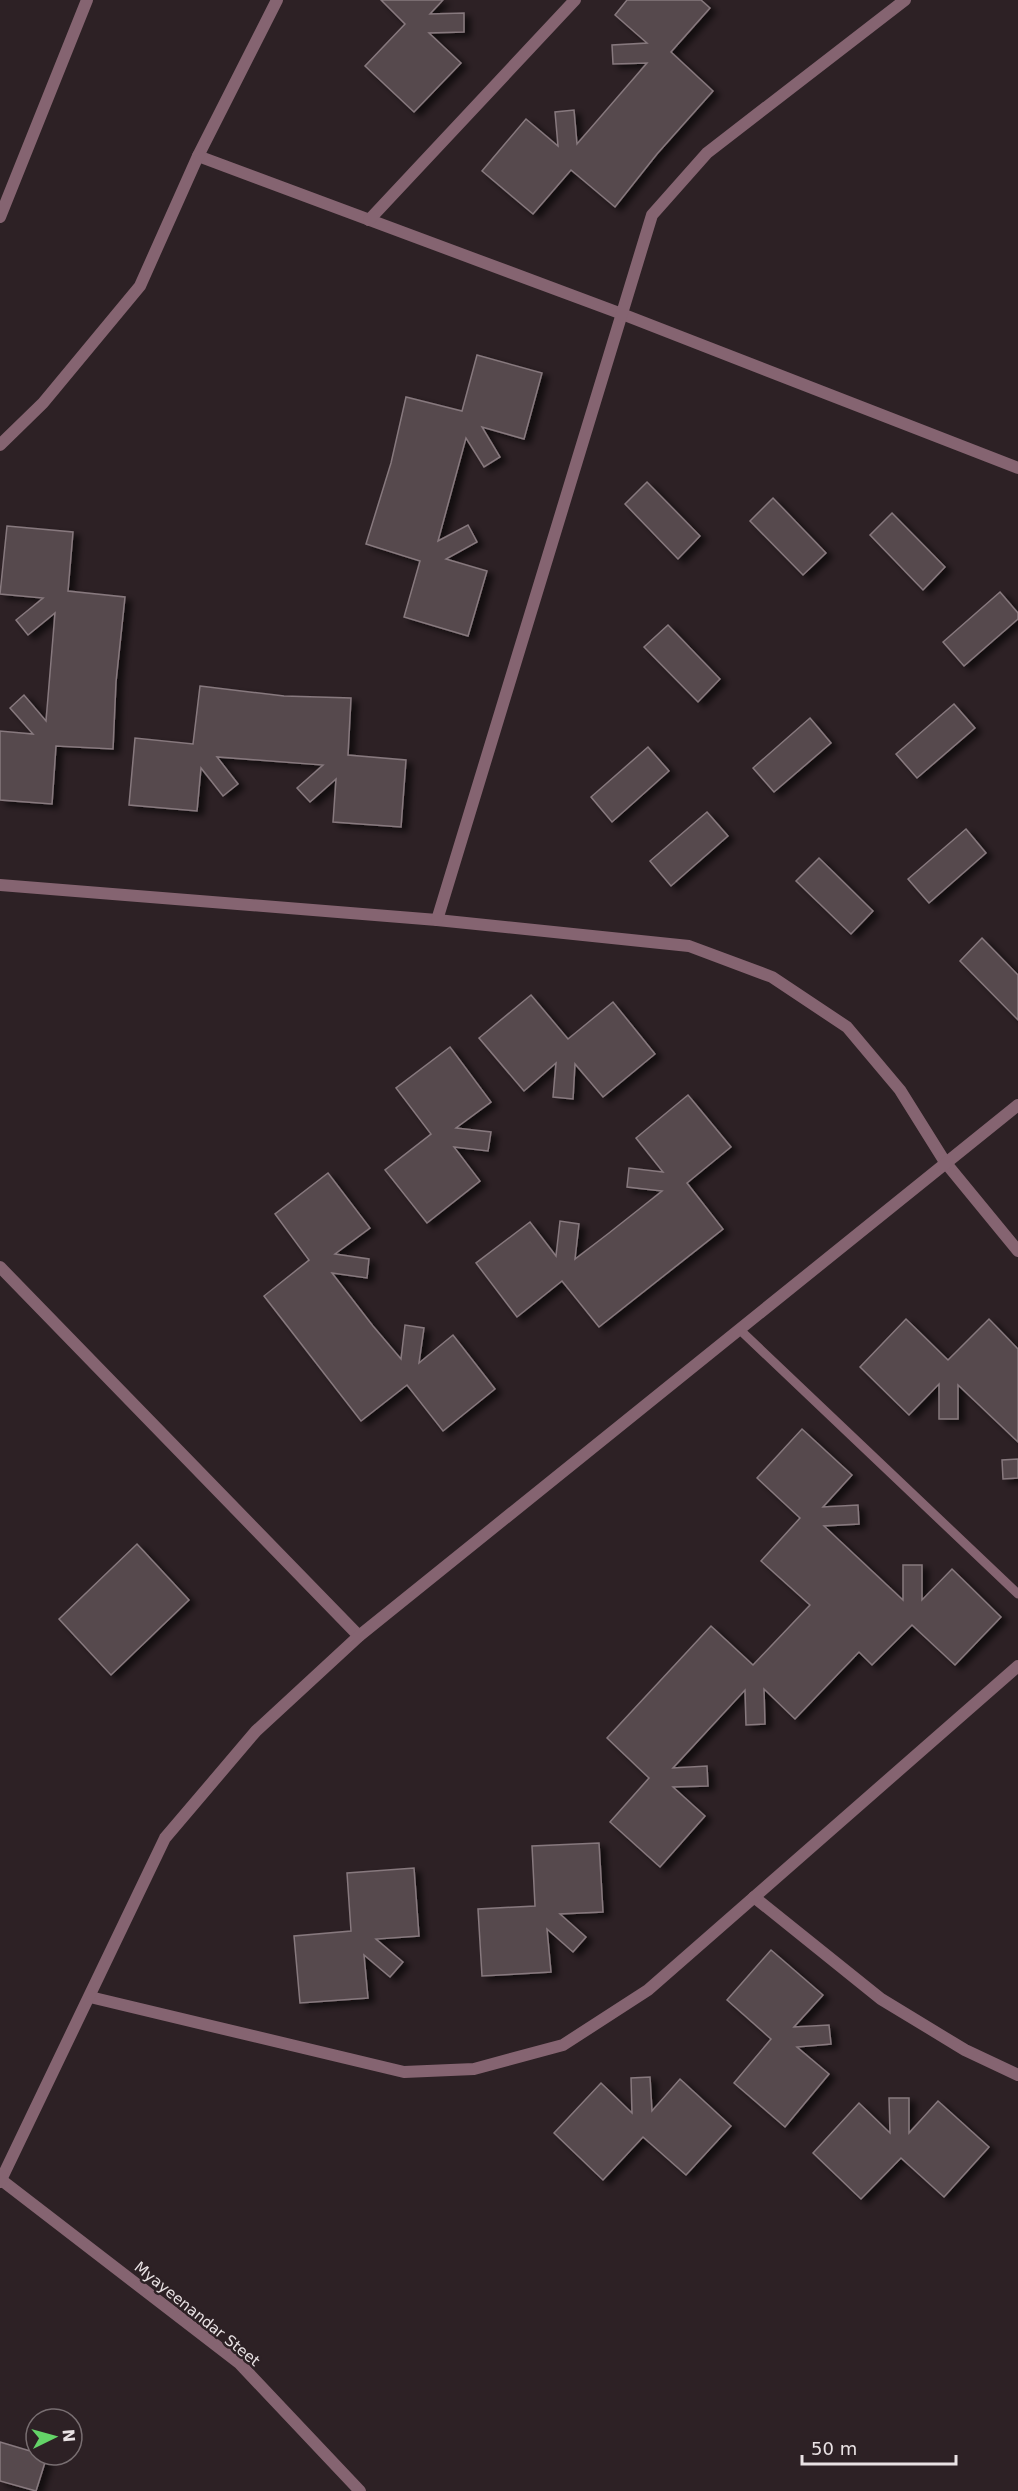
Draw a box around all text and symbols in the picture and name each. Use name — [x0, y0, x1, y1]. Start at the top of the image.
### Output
street label: Myayeenandar Steet — [131, 2258, 263, 2370]
north arrow — [24, 2407, 84, 2467]
text: N — [58, 2428, 78, 2443]
scale bar — [802, 2428, 956, 2466]
text: 50 m — [811, 2438, 857, 2459]

